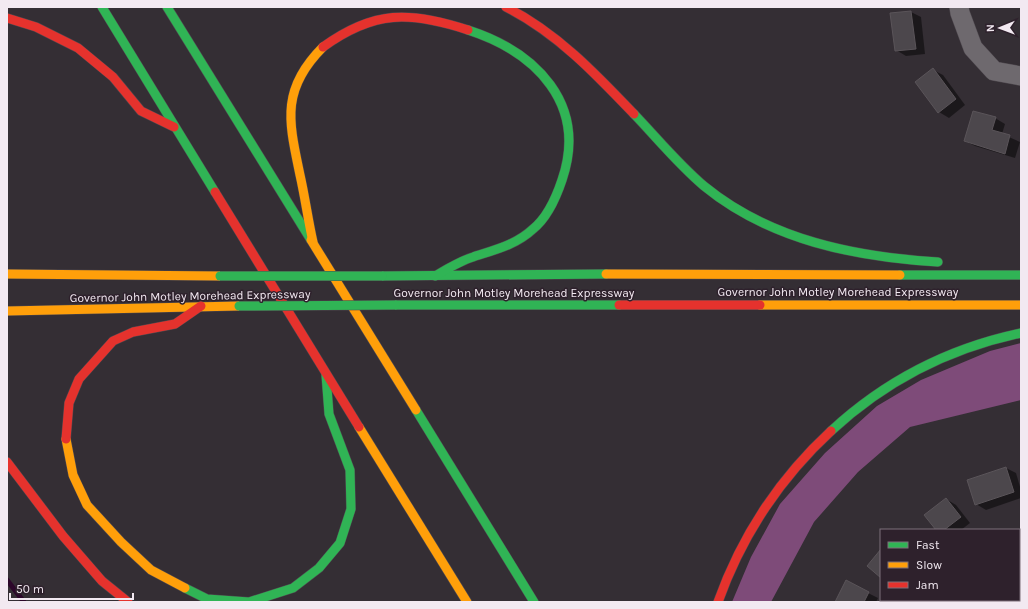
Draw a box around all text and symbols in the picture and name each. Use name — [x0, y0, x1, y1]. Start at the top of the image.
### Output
north arrow — [980, 8, 1020, 48]
text: N — [984, 24, 997, 32]
street label: Governor John Motley Morehead Expressway — [718, 285, 959, 299]
street label: Governor John Motley Morehead Expressway — [394, 286, 635, 300]
street label: Governor John Motley Morehead Expressway — [69, 287, 311, 305]
legend — [880, 529, 1020, 601]
text: Fast — [916, 538, 940, 552]
text: Slow — [916, 558, 942, 572]
scale bar — [10, 575, 133, 601]
text: Jam — [916, 578, 939, 592]
text: 50 m — [16, 582, 44, 596]

